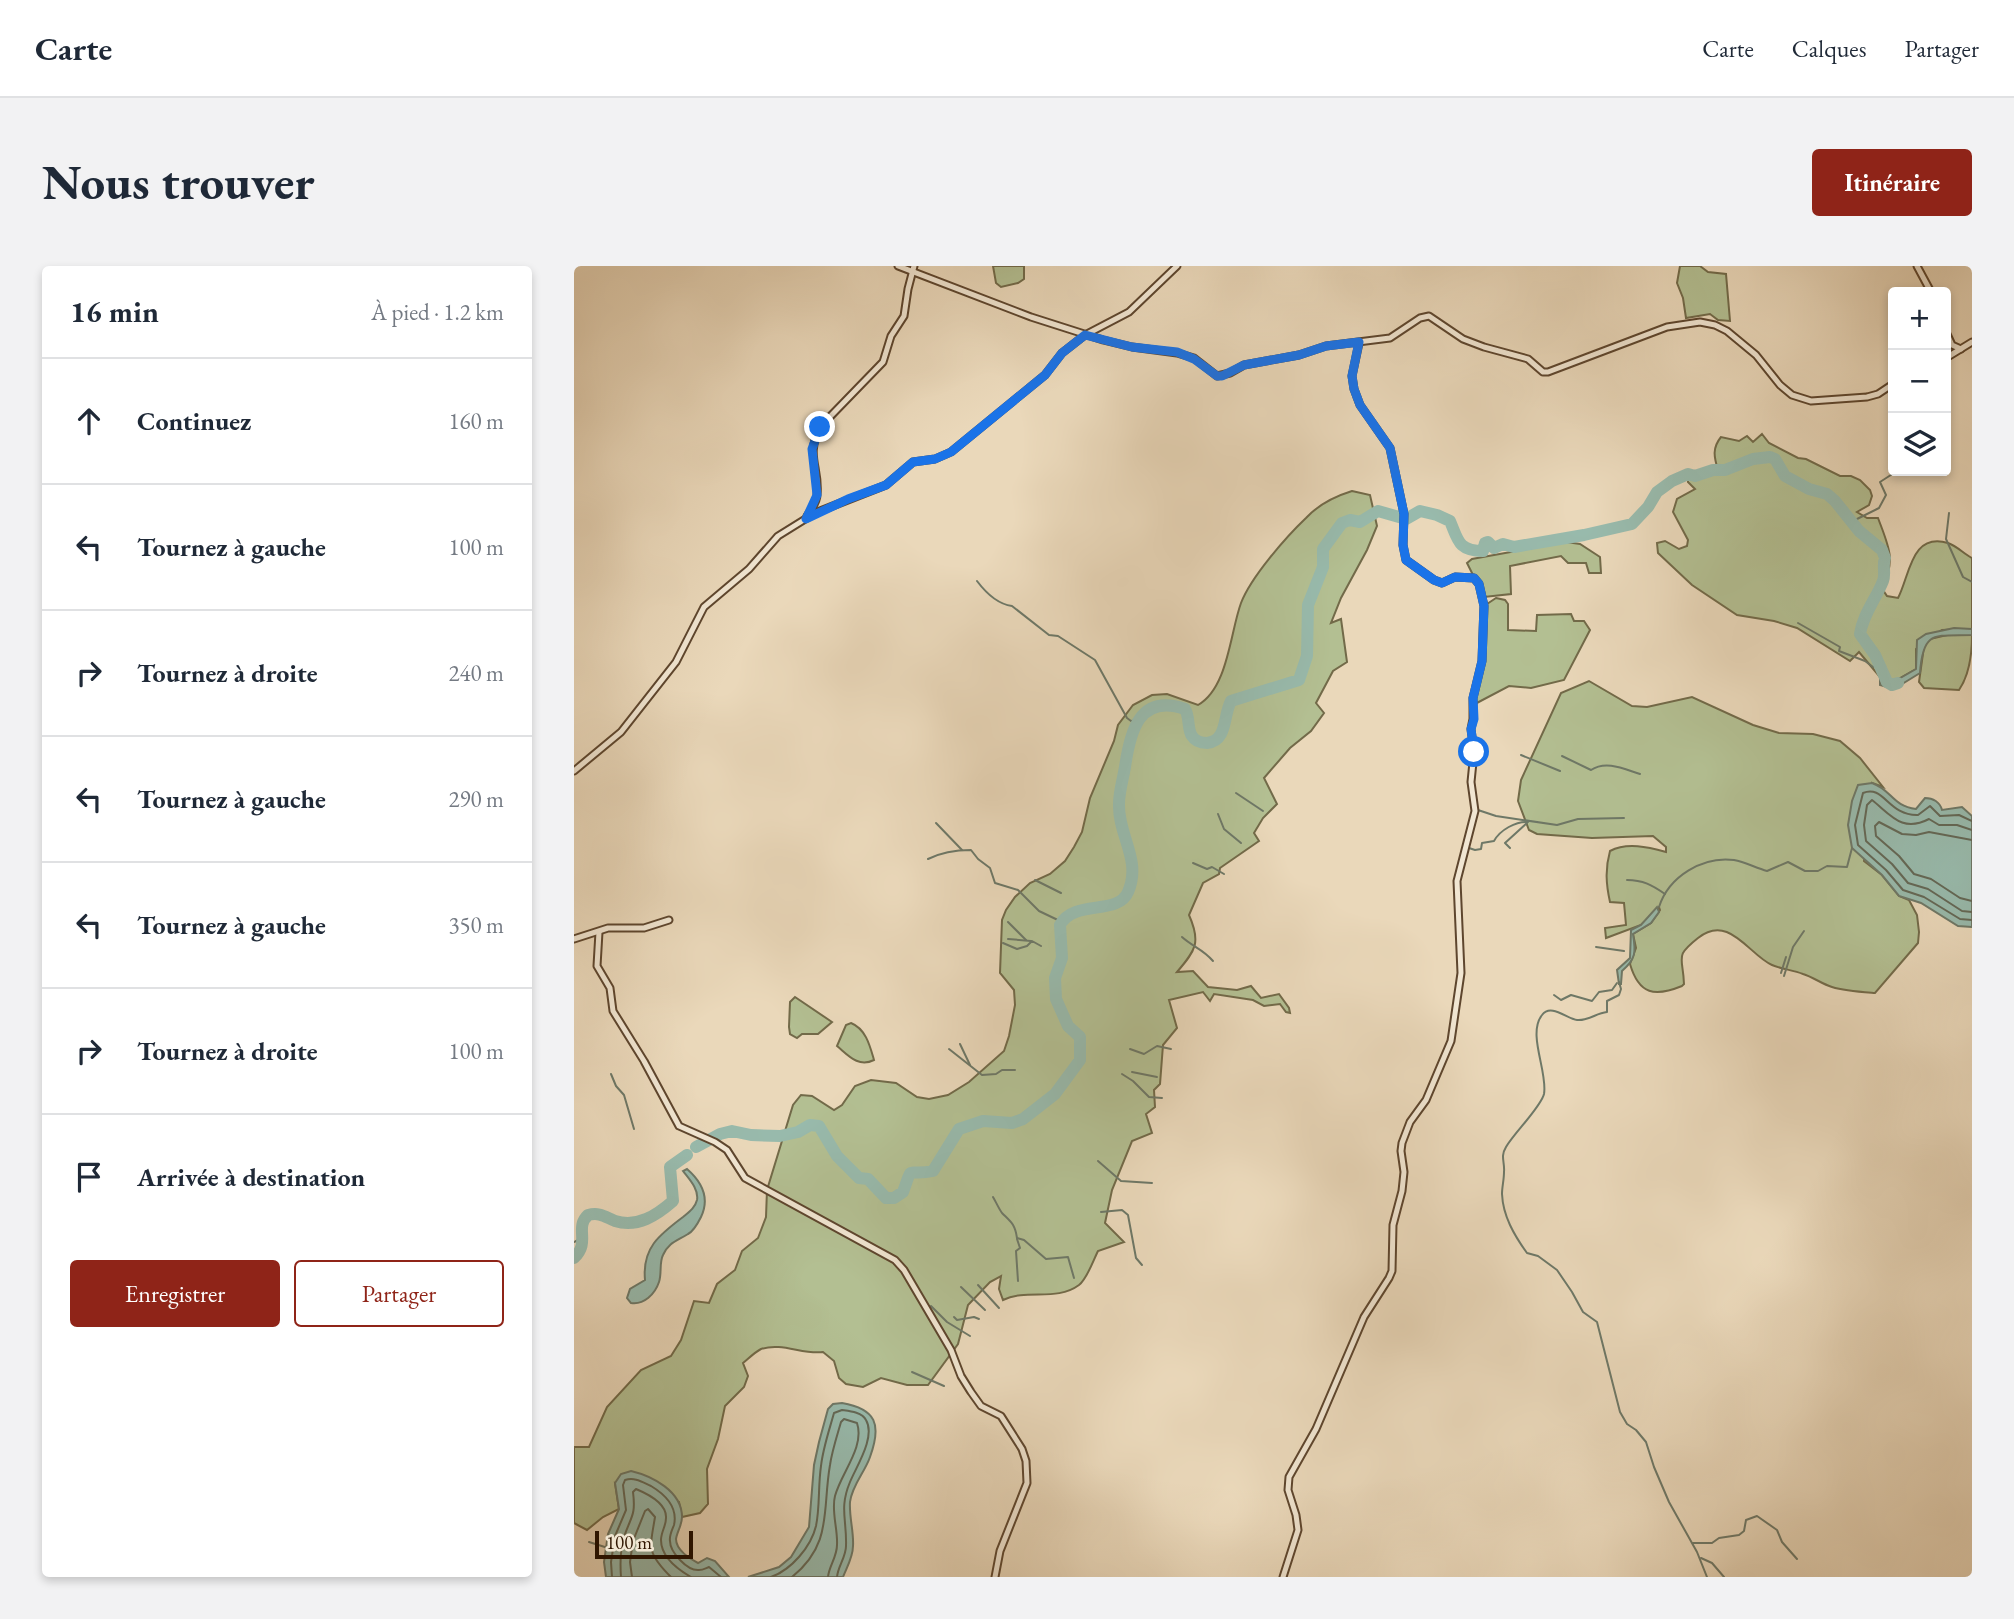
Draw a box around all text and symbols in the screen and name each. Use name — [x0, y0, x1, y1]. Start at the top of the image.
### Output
text: Carte — [35, 27, 112, 70]
text: Carte — [1702, 33, 1754, 64]
text: Calques — [1792, 33, 1866, 64]
text: Partager — [1904, 33, 1979, 64]
button: Itinéraire — [1812, 149, 1972, 216]
text: Nous trouver — [42, 150, 315, 214]
map controls — [1888, 287, 1951, 476]
button: + — [1888, 287, 1951, 350]
text: 16 min — [70, 292, 159, 331]
text: À pied · 1.2 km — [371, 297, 504, 327]
button: − — [1888, 350, 1951, 413]
icon: ahead — [70, 402, 108, 440]
text: Continuez — [137, 404, 251, 438]
text: 160 m — [448, 406, 504, 436]
route end — [804, 411, 835, 442]
button: layers — [1888, 413, 1951, 476]
icon: left — [70, 528, 108, 566]
text: Tournez à gauche — [137, 530, 326, 564]
text: 100 m — [448, 532, 504, 562]
icon: right — [70, 654, 108, 692]
text: Tournez à droite — [137, 656, 318, 690]
text: 240 m — [448, 658, 504, 688]
route start — [1458, 736, 1489, 767]
icon: left — [70, 780, 108, 818]
text: Tournez à gauche — [137, 782, 326, 816]
text: 290 m — [448, 784, 504, 814]
icon: left — [70, 906, 108, 944]
text: Tournez à gauche — [137, 908, 326, 942]
text: 350 m — [448, 910, 504, 940]
icon: right — [70, 1032, 108, 1070]
text: Tournez à droite — [137, 1034, 318, 1068]
text: 100 m — [448, 1036, 504, 1066]
icon: arrive — [70, 1158, 108, 1196]
text: Arrivée à destination — [137, 1160, 365, 1194]
button: Enregistrer — [70, 1260, 280, 1327]
button: Partager — [294, 1260, 504, 1327]
scale bar — [595, 1528, 693, 1560]
text: 100 m — [606, 1530, 652, 1555]

